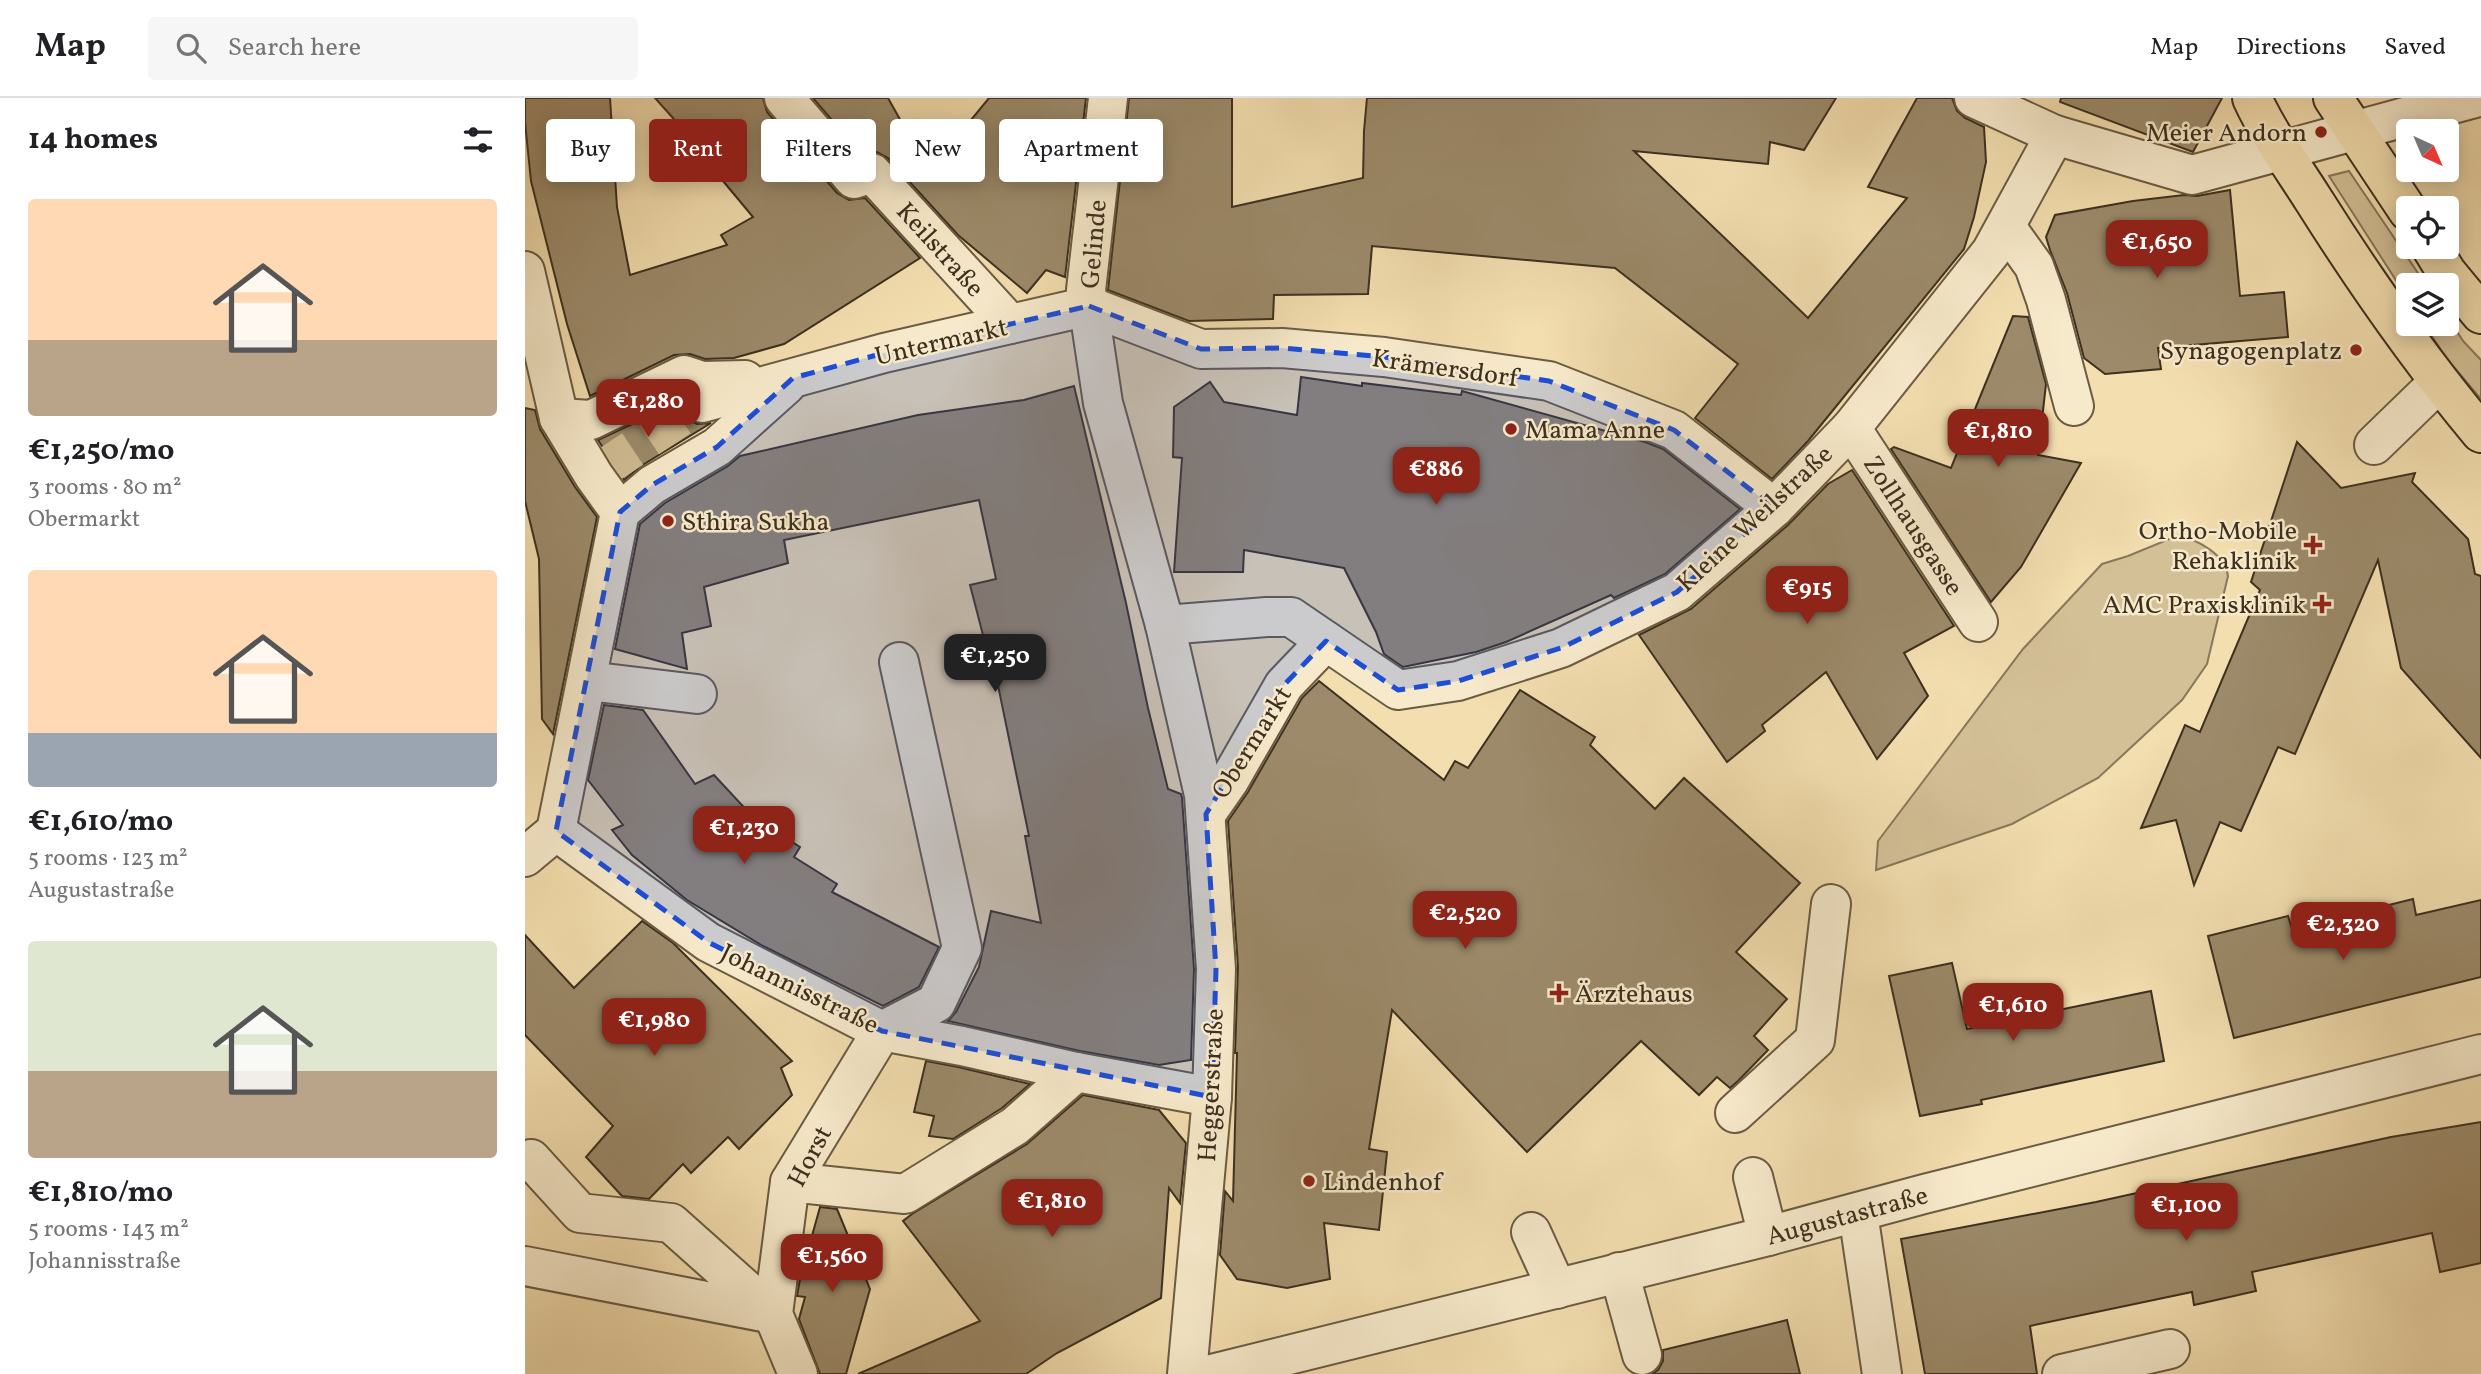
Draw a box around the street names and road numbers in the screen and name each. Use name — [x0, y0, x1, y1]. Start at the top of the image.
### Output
street label: Keilstraße — [887, 195, 992, 306]
street label: Gelinde — [1073, 198, 1117, 290]
street label: Untermarkt — [871, 310, 1011, 376]
street label: Krämersdorf — [1369, 341, 1522, 397]
street label: Kleine Weilstraße — [1669, 438, 1841, 601]
street label: Zollhausgasse — [1853, 449, 1971, 603]
street label: Obermarkt — [1204, 680, 1302, 806]
street label: Johannisstraße — [714, 936, 885, 1044]
street label: Heggerstraße — [1190, 1007, 1234, 1163]
street label: Horst — [780, 1120, 842, 1194]
street label: Augustastraße — [1763, 1178, 1932, 1256]

